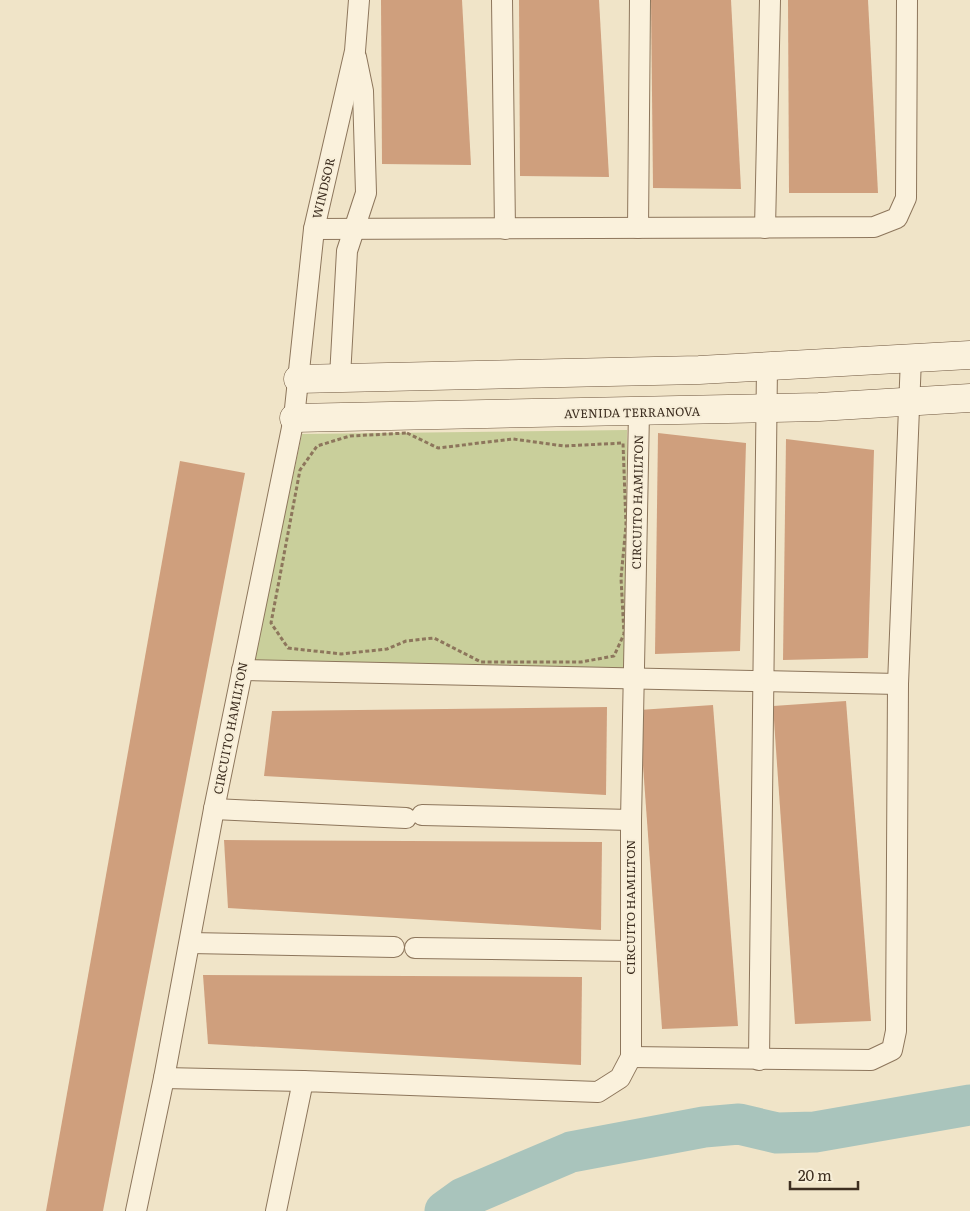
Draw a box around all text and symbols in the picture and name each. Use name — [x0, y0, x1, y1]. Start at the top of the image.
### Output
street label: WINDSOR — [307, 155, 339, 220]
street label: AVENIDA TERRANOVA — [564, 402, 700, 422]
street label: CIRCUITO HAMILTON — [627, 434, 647, 570]
street label: CIRCUITO HAMILTON — [208, 660, 252, 796]
street label: CIRCUITO HAMILTON — [621, 840, 639, 974]
scale bar — [790, 1158, 858, 1190]
text: 20 m — [798, 1163, 832, 1186]

